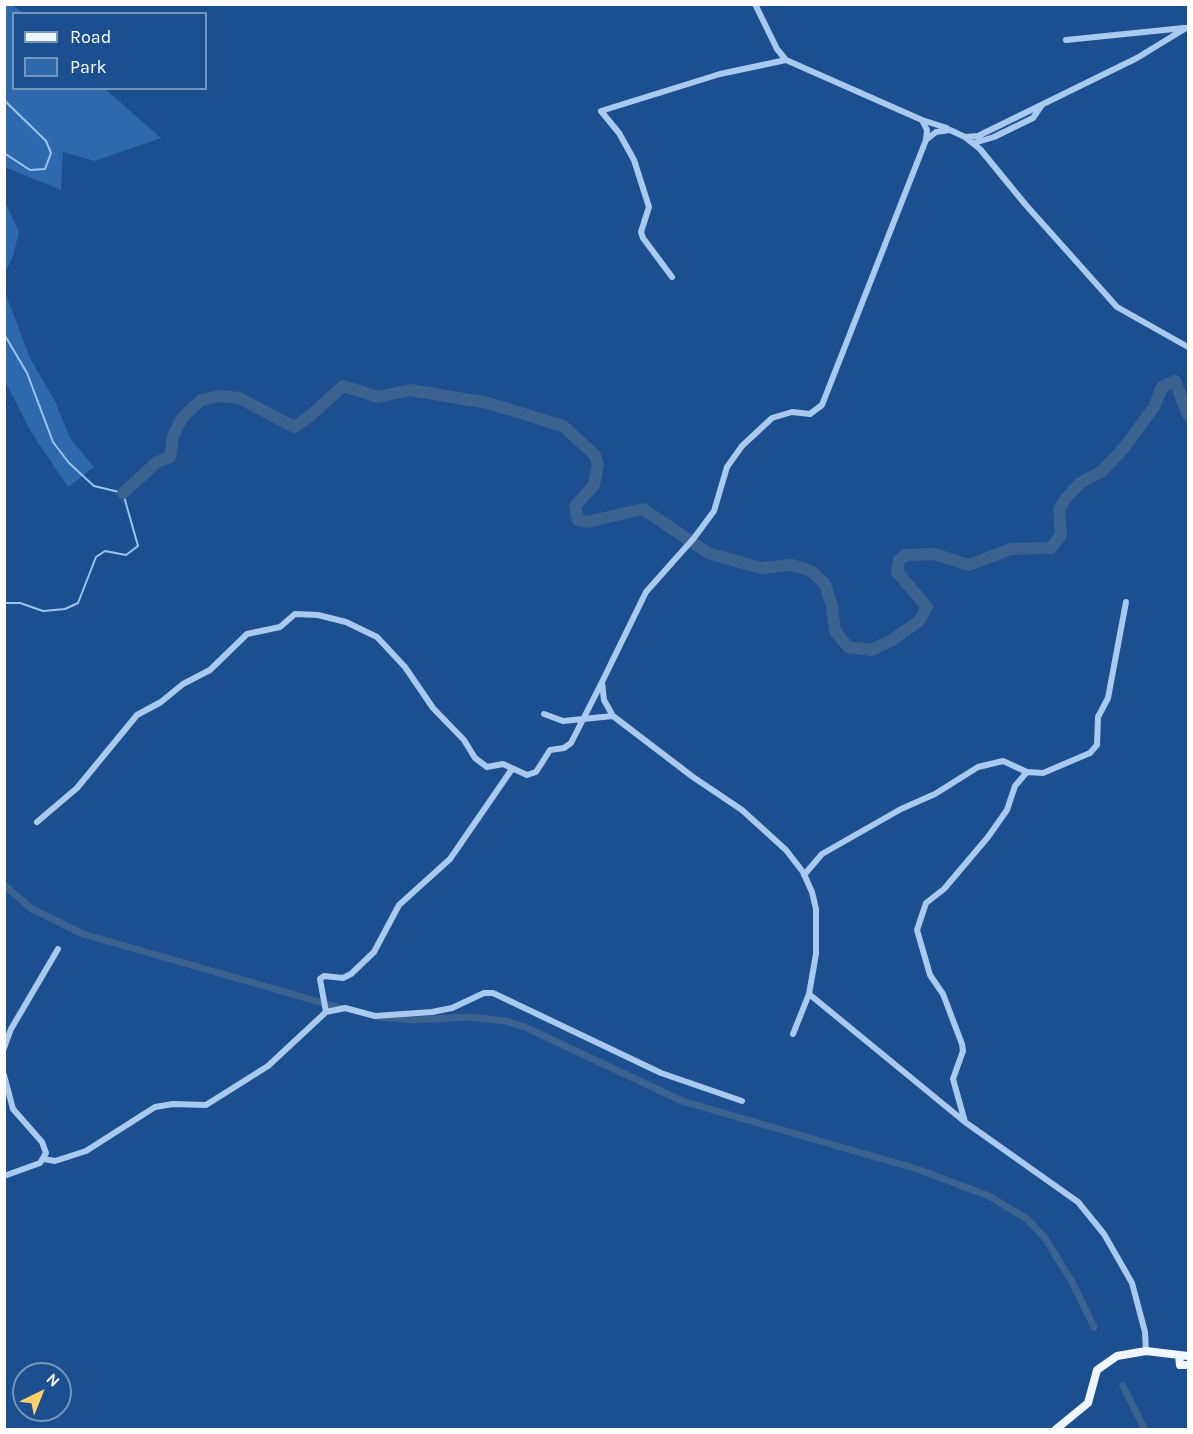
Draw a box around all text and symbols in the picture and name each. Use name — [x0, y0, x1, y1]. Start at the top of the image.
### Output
legend — [12, 12, 207, 90]
text: Road — [70, 26, 111, 48]
text: Park — [70, 56, 107, 78]
north arrow — [12, 1362, 72, 1422]
text: N — [43, 1369, 64, 1391]

